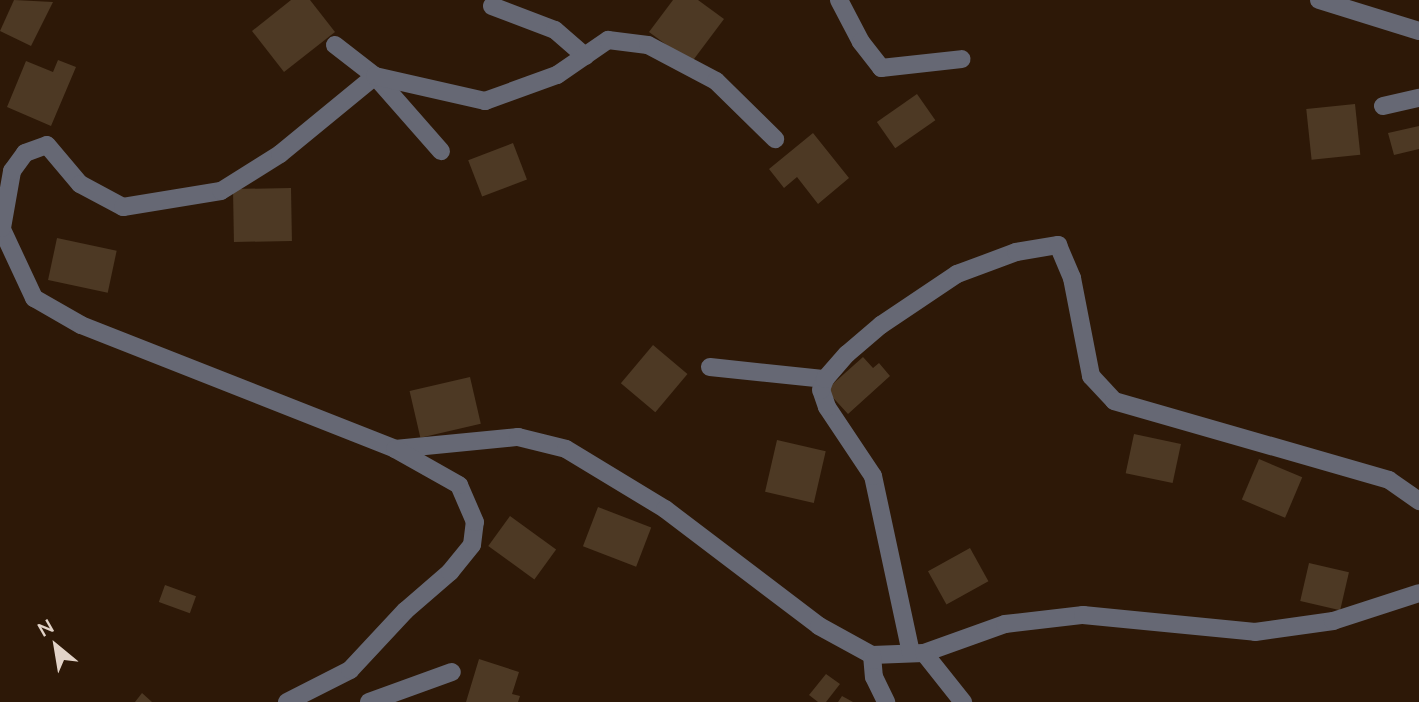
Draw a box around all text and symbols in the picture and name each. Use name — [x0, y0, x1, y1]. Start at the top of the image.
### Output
north arrow — [21, 611, 91, 681]
text: N — [33, 614, 57, 641]

